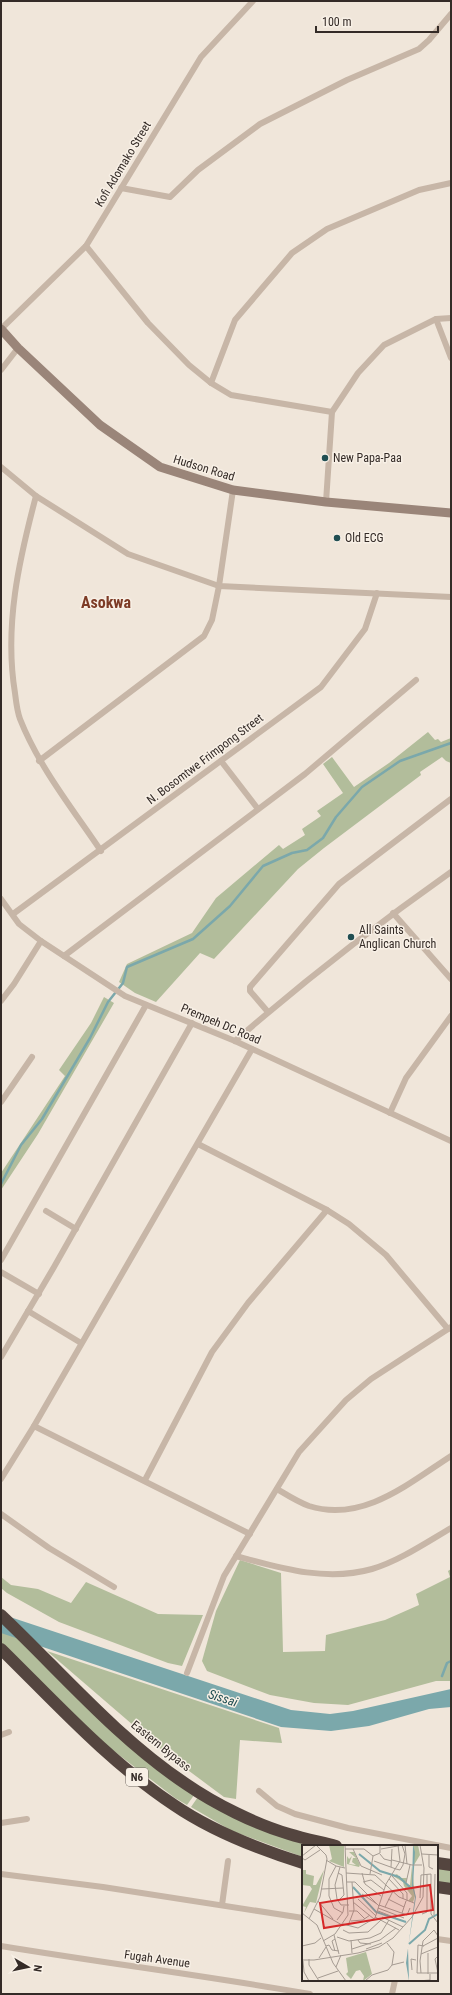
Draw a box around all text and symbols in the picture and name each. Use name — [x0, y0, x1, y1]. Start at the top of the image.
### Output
scale bar — [316, 8, 438, 34]
text: 100 m — [322, 15, 352, 29]
street label: Kofi Adomako Street — [92, 118, 154, 209]
place label: New Papa-Paa — [333, 451, 402, 465]
street label: Hudson Road — [172, 452, 236, 484]
marker: New Papa-Paa — [320, 453, 330, 463]
place label: Old ECG — [345, 531, 384, 545]
marker: Old ECG — [332, 533, 342, 543]
district label: Asokwa — [81, 593, 132, 612]
street label: N. Bosomtwe Frimpong Street — [144, 710, 266, 807]
place label: All Saints Anglican Church — [359, 923, 437, 951]
marker: All Saints Anglican Church — [346, 932, 356, 942]
street label: Prempeh DC Road — [179, 1001, 263, 1047]
water label: Sissai — [206, 1686, 240, 1710]
street label: Eastern Bypass — [128, 1718, 194, 1774]
road number: N6 — [126, 1768, 148, 1786]
inset map — [302, 1845, 438, 1981]
north arrow — [8, 1947, 48, 1987]
street label: Fugah Avenue — [123, 1947, 191, 1971]
text: N — [30, 1964, 44, 1973]

